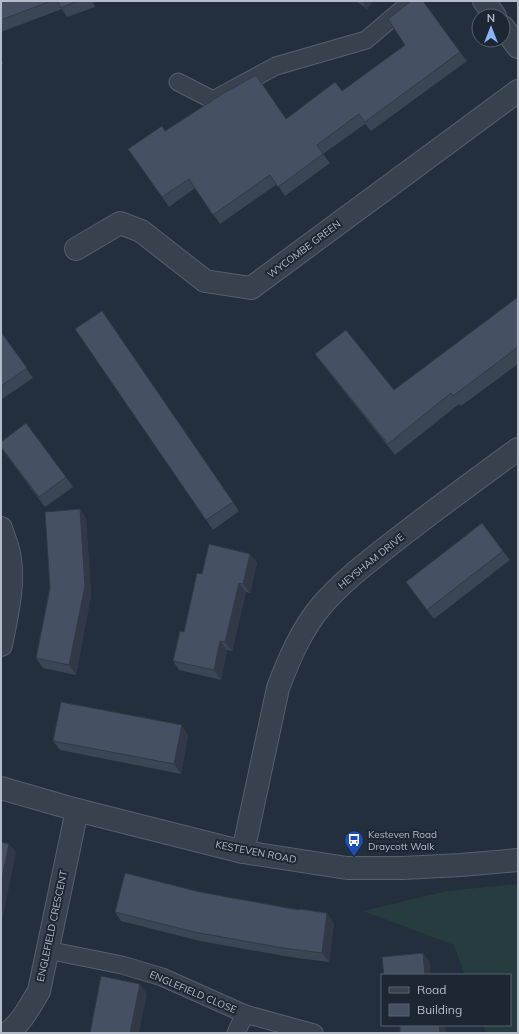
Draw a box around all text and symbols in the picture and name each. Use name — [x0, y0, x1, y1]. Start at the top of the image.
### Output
north arrow — [471, 8, 511, 48]
text: N — [487, 11, 495, 25]
street label: WYCOMBE GREEN — [265, 217, 343, 281]
street label: HEYSHAM DRIVE — [335, 530, 407, 592]
place label: Kesteven Road Draycott Walk — [368, 828, 437, 853]
bus stop icon: Kesteven Road Draycott Walk — [343, 829, 365, 857]
street label: KESTEVEN ROAD — [214, 838, 298, 866]
street label: ENGLEFIELD CRESCENT — [34, 869, 70, 983]
street label: ENGLEFIELD CLOSE — [147, 968, 239, 1016]
legend — [381, 974, 511, 1026]
text: Road — [417, 982, 446, 997]
text: Building — [417, 1002, 462, 1017]

